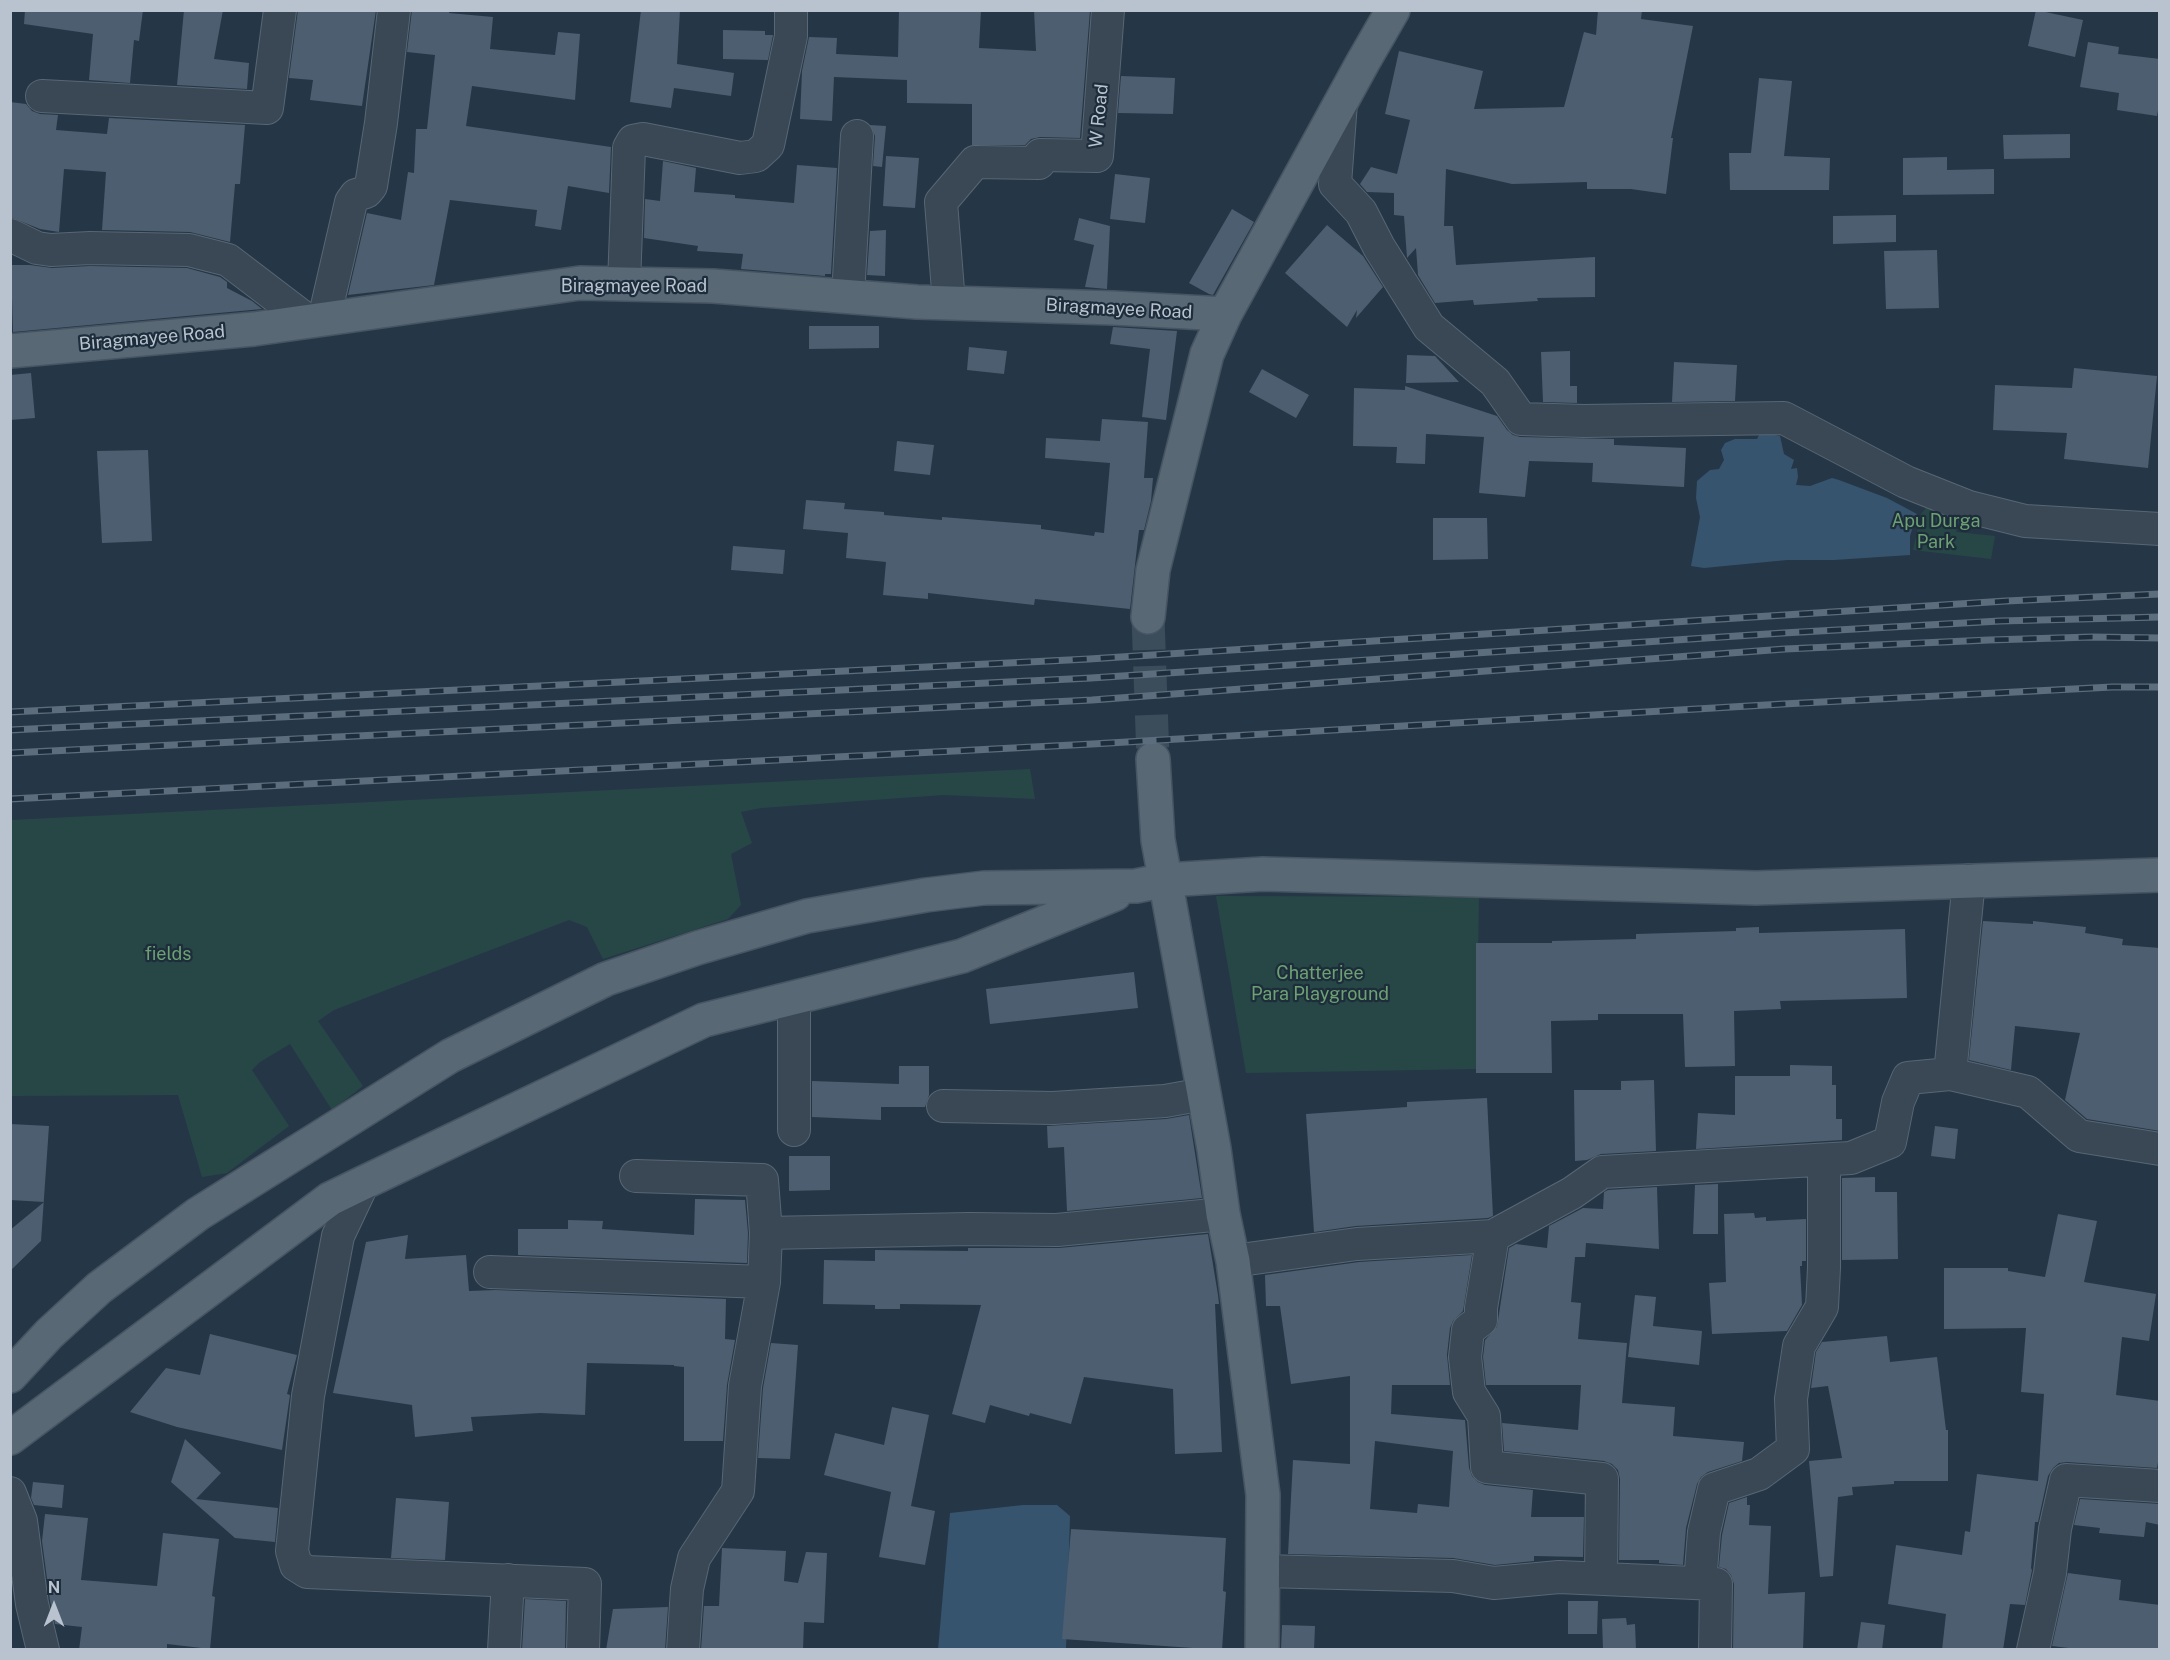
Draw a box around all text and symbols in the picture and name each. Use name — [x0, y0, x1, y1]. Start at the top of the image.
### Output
street label: W Road — [1085, 83, 1113, 149]
street label: Biragmayee Road — [561, 275, 707, 297]
street label: Biragmayee Road — [1045, 294, 1193, 324]
street label: Biragmayee Road — [78, 321, 226, 355]
park label: Apu Durga Park — [1892, 510, 1980, 552]
park label: fields — [145, 943, 191, 965]
park label: Chatterjee Para Playground — [1251, 962, 1389, 1004]
north arrow — [24, 1576, 84, 1636]
text: N — [48, 1578, 60, 1597]

